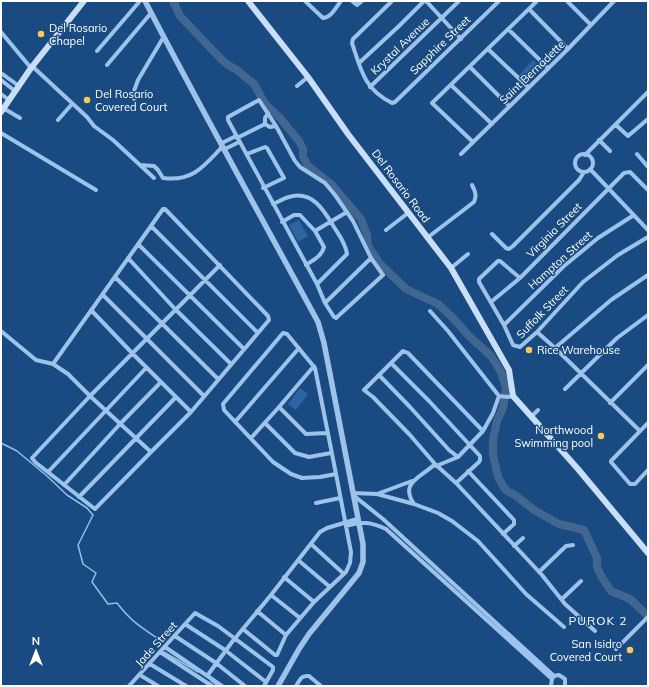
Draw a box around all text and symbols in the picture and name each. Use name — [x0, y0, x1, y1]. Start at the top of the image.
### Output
street label: Sapphire Street — [407, 12, 473, 77]
street label: Krystal Avenue — [368, 14, 432, 78]
place label: Del Rosario Chapel — [49, 21, 107, 48]
marker: Del Rosario Chapel — [36, 29, 46, 39]
street label: Saint Bernadette — [496, 37, 568, 107]
place label: Del Rosario Covered Court — [95, 87, 168, 114]
marker: Del Rosario Covered Court — [82, 95, 92, 105]
street label: Del Rosario Road — [369, 147, 433, 225]
street label: Virginia Street — [523, 199, 585, 261]
street label: Hampton Street — [525, 228, 595, 292]
street label: Suffolk Street — [513, 283, 571, 341]
place label: Rice Warehouse — [537, 343, 620, 357]
marker: Rice Warehouse — [524, 345, 534, 355]
place label: Northwood Swimming pool — [514, 423, 593, 450]
marker: Northwood Swimming pool — [596, 431, 606, 441]
district label: PUROK 2 — [568, 613, 628, 628]
street label: Jade Street — [132, 618, 180, 670]
north arrow — [16, 631, 56, 671]
text: N — [32, 634, 40, 648]
place label: San Isidro Covered Court — [550, 637, 622, 664]
marker: San Isidro Covered Court — [625, 645, 635, 655]

